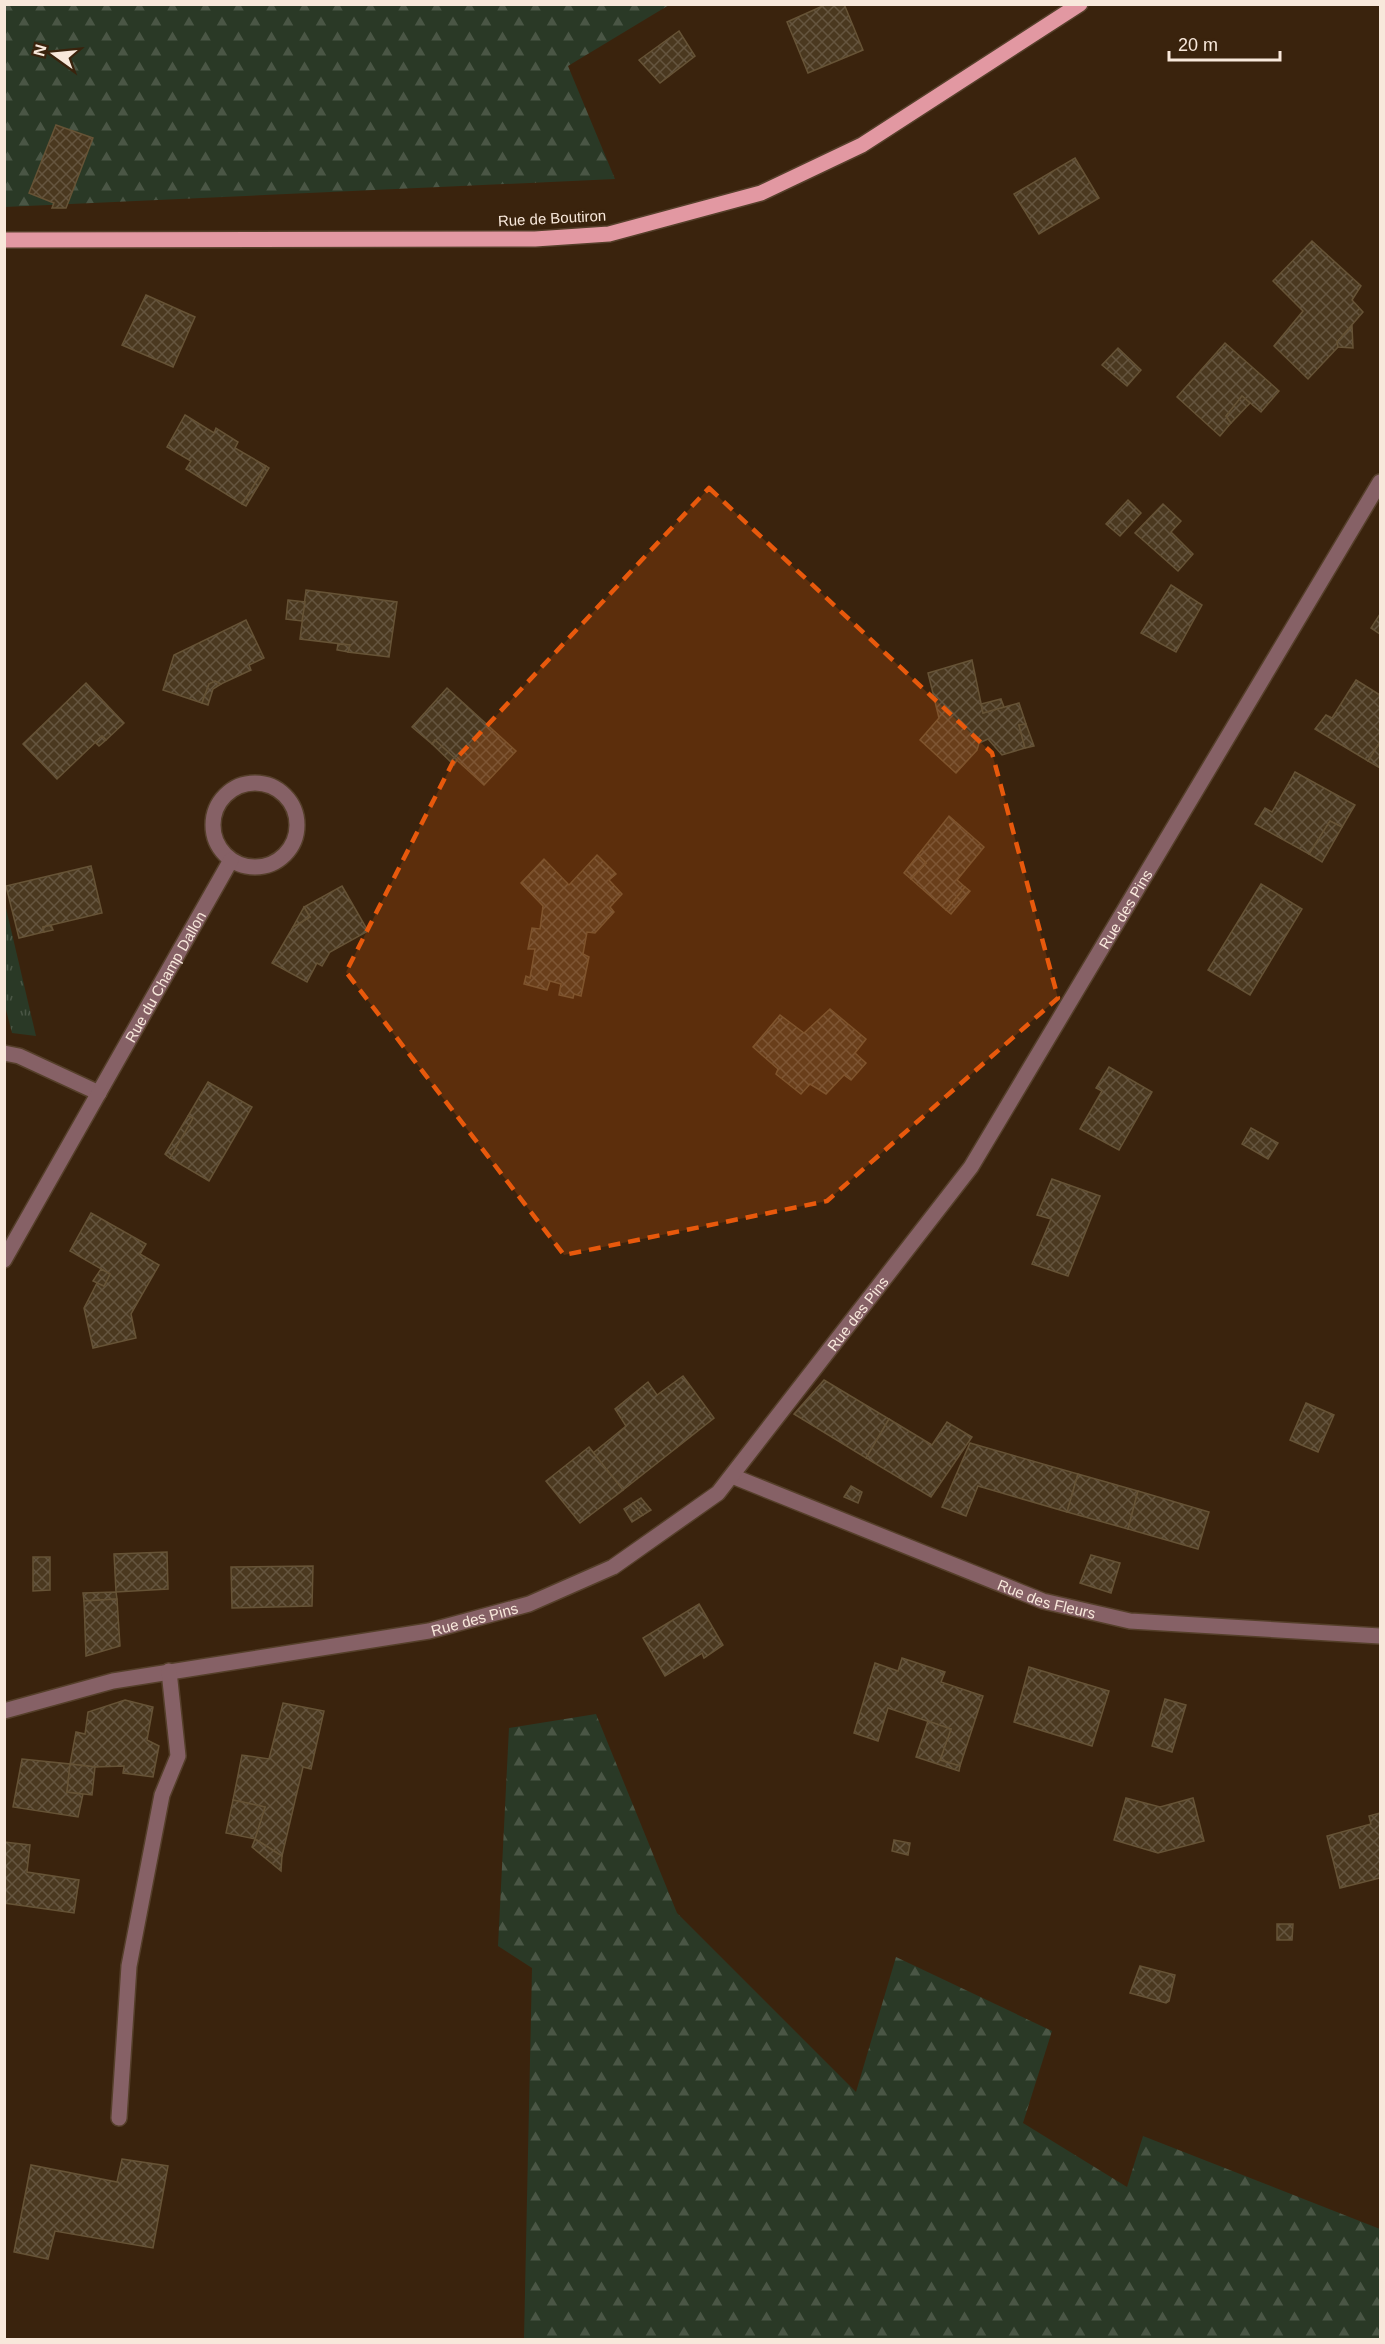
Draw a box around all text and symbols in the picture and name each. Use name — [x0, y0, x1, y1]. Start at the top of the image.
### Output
north arrow — [24, 24, 84, 84]
scale bar — [1169, 24, 1280, 62]
text: 20 m — [1178, 35, 1218, 55]
text: N — [30, 42, 50, 58]
street label: Rue de Boutiron — [497, 207, 607, 229]
street label: Rue des Pins — [1095, 866, 1155, 952]
street label: Rue du Champ Dallon — [121, 908, 209, 1045]
street label: Rue des Pins — [823, 1273, 891, 1354]
street label: Rue des Fleurs — [995, 1575, 1097, 1621]
street label: Rue des Pins — [429, 1599, 520, 1639]

